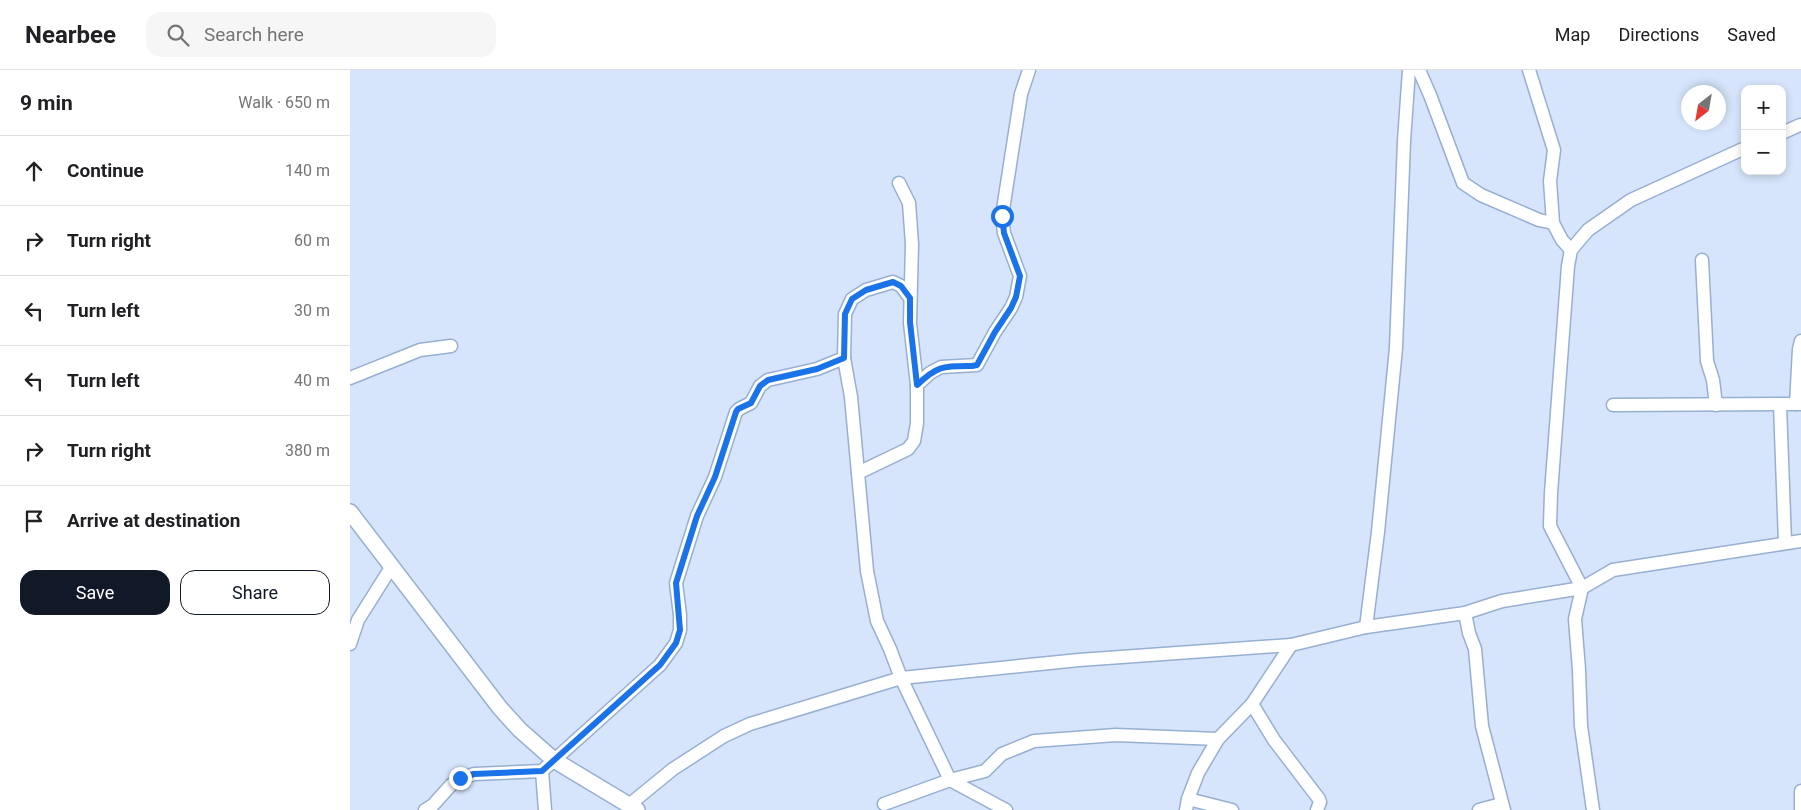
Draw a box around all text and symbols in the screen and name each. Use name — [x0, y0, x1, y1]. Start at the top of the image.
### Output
search box — [146, 12, 496, 57]
text: Nearbee — [25, 21, 116, 49]
icon: search — [164, 21, 192, 49]
text: Search here — [204, 23, 304, 46]
text: Map — [1555, 24, 1590, 45]
text: Directions — [1618, 24, 1699, 45]
text: Saved — [1727, 24, 1776, 45]
north arrow — [1681, 85, 1726, 130]
map controls — [1741, 85, 1786, 175]
button: + — [1741, 85, 1786, 130]
text: 9 min — [20, 91, 73, 115]
text: Walk · 650 m — [238, 93, 330, 112]
button: − — [1741, 130, 1786, 175]
icon: ahead — [20, 157, 48, 185]
text: Continue — [67, 159, 144, 182]
text: 140 m — [285, 161, 330, 180]
route start — [991, 205, 1014, 228]
icon: right — [20, 227, 48, 255]
text: Turn right — [67, 229, 151, 252]
text: 60 m — [294, 231, 330, 250]
icon: left — [20, 297, 48, 325]
text: Turn left — [67, 299, 140, 322]
text: 30 m — [294, 301, 330, 320]
icon: left — [20, 367, 48, 395]
text: Turn left — [67, 369, 140, 392]
text: 40 m — [294, 371, 330, 390]
icon: right — [20, 437, 48, 465]
text: Turn right — [67, 439, 151, 462]
text: 380 m — [285, 441, 330, 460]
icon: arrive — [20, 507, 48, 535]
text: Arrive at destination — [67, 509, 240, 532]
button: Save — [20, 570, 170, 615]
button: Share — [180, 570, 330, 615]
route end — [449, 767, 472, 790]

